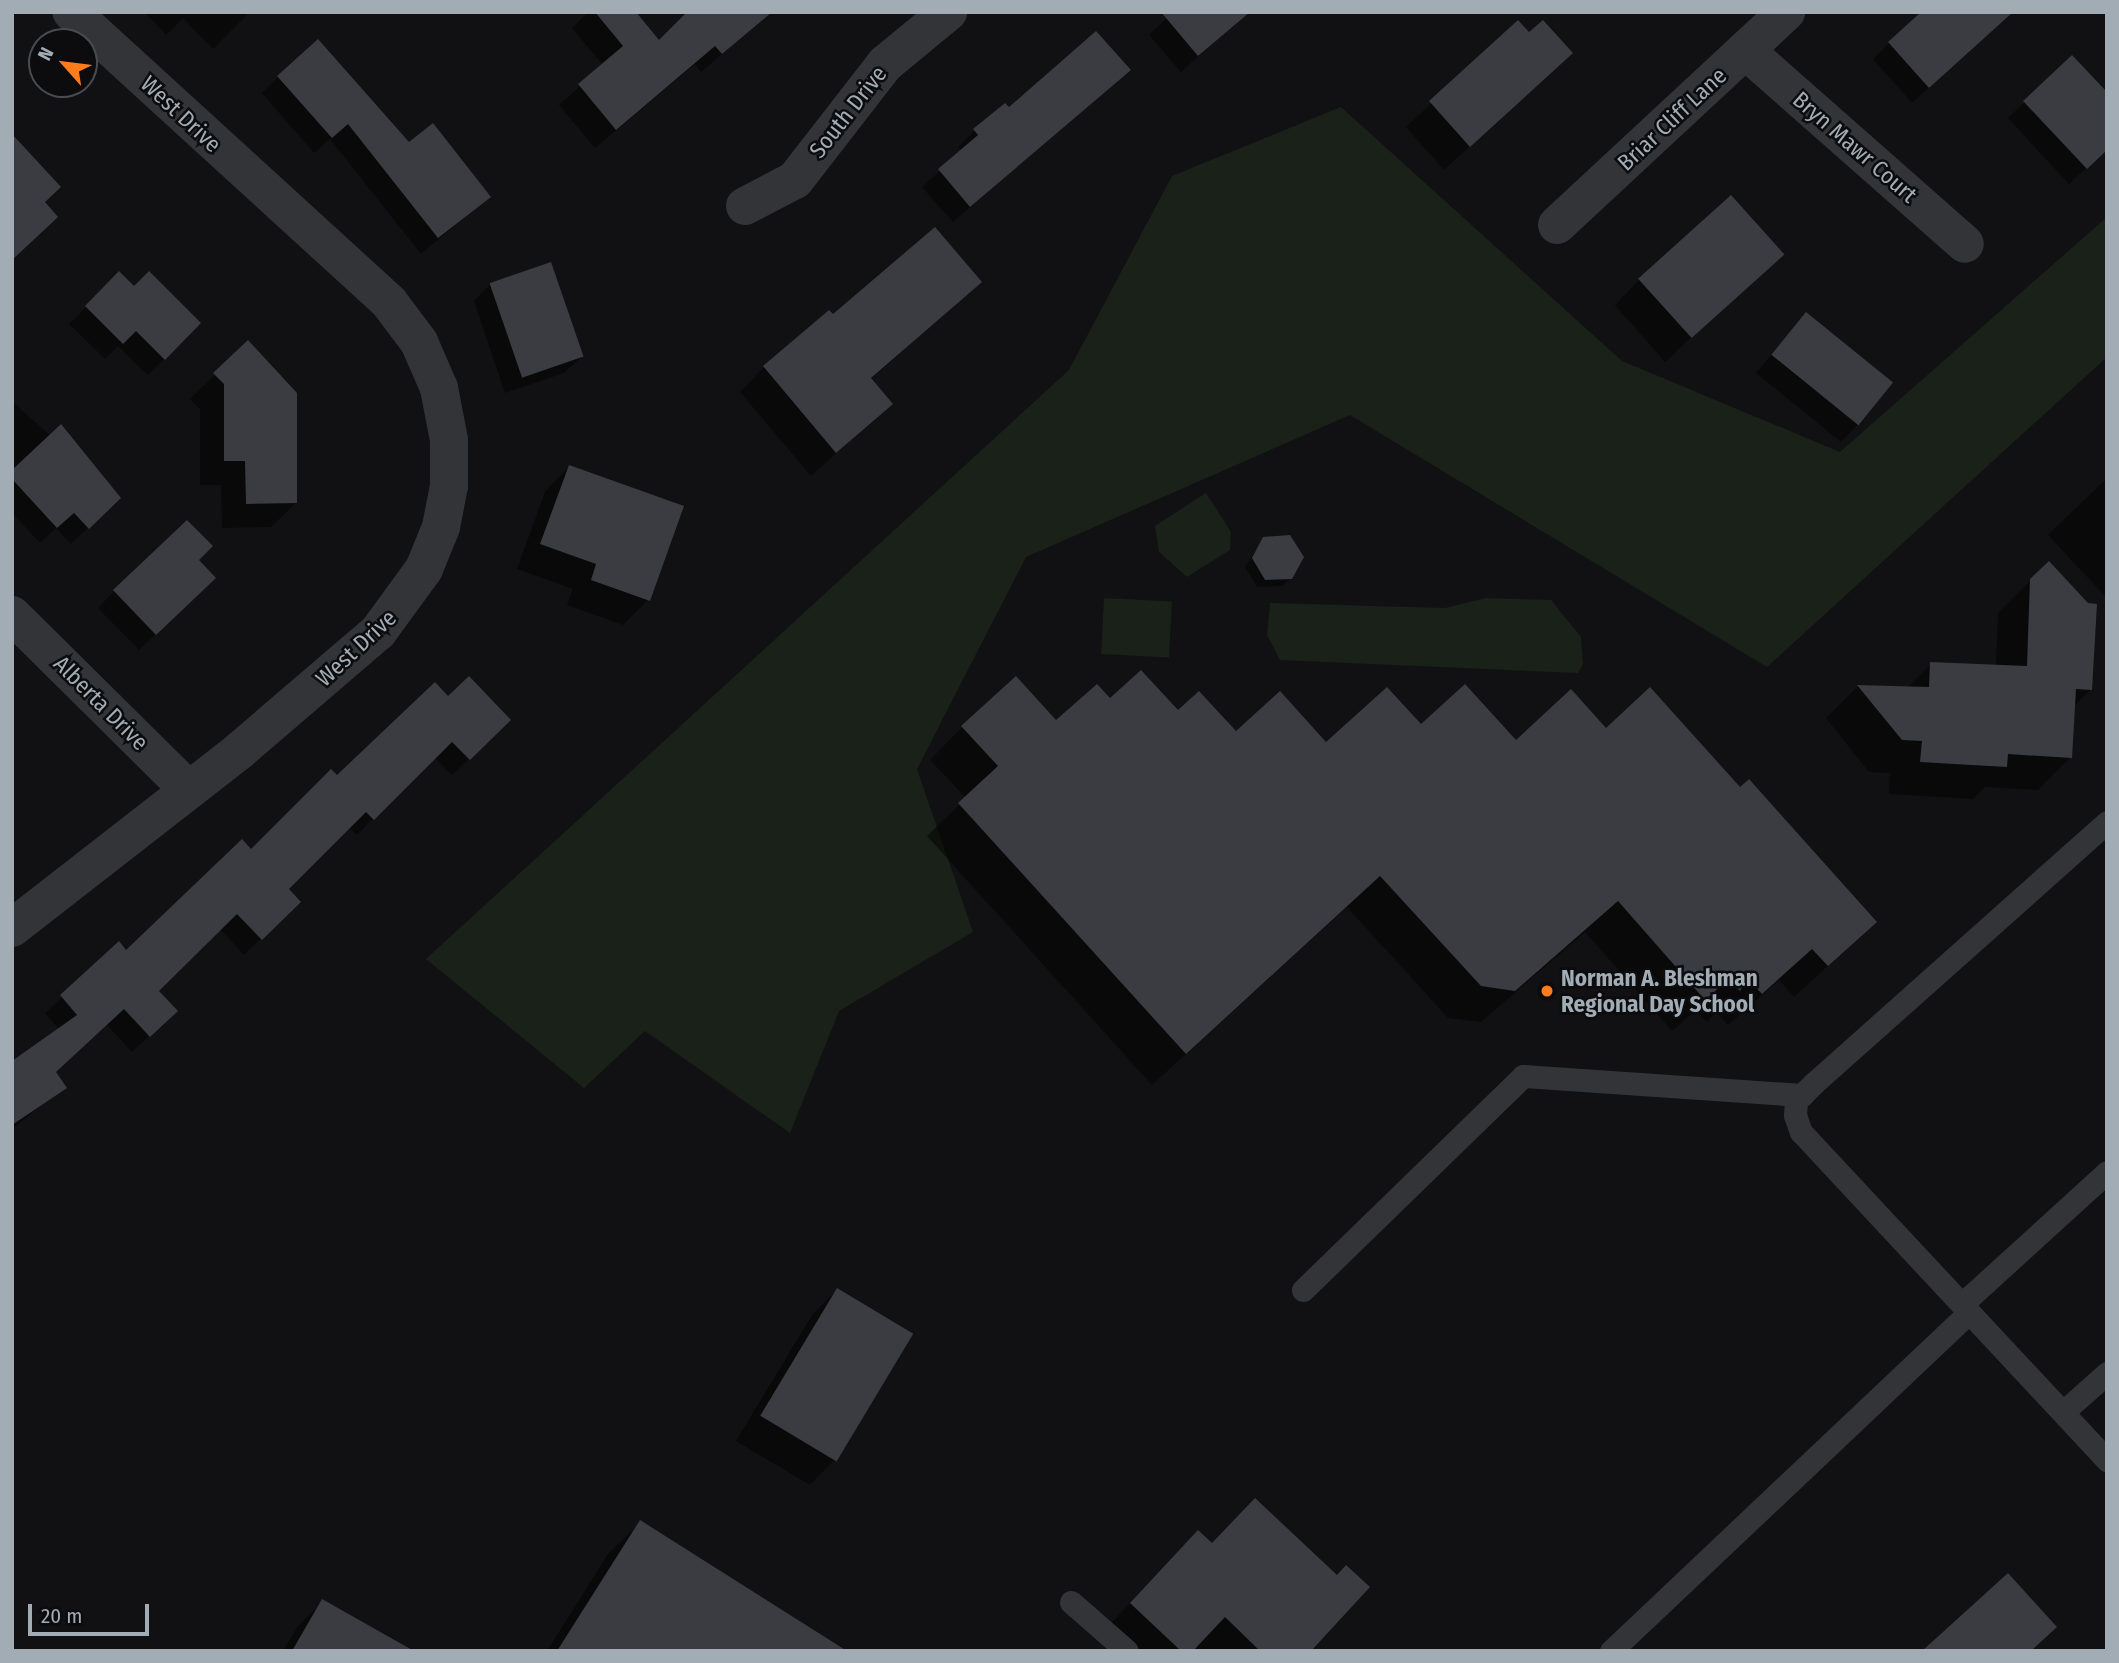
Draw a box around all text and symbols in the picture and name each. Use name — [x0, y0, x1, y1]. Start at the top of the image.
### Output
north arrow — [28, 28, 98, 98]
text: N — [33, 43, 59, 64]
street label: South Drive — [803, 60, 893, 164]
street label: Briar Cliff Lane — [1612, 62, 1732, 176]
street label: West Drive — [135, 70, 227, 158]
street label: Bryn Mawr Court — [1787, 86, 1923, 208]
street label: West Drive — [310, 604, 402, 692]
street label: Alberta Drive — [48, 650, 154, 756]
place label: Norman A. Bleshman Regional Day School — [1561, 964, 1758, 1018]
marker: Norman A. Bleshman Regional Day School — [1539, 983, 1555, 999]
scale bar — [32, 1590, 152, 1634]
text: 20 m — [41, 1603, 82, 1629]

